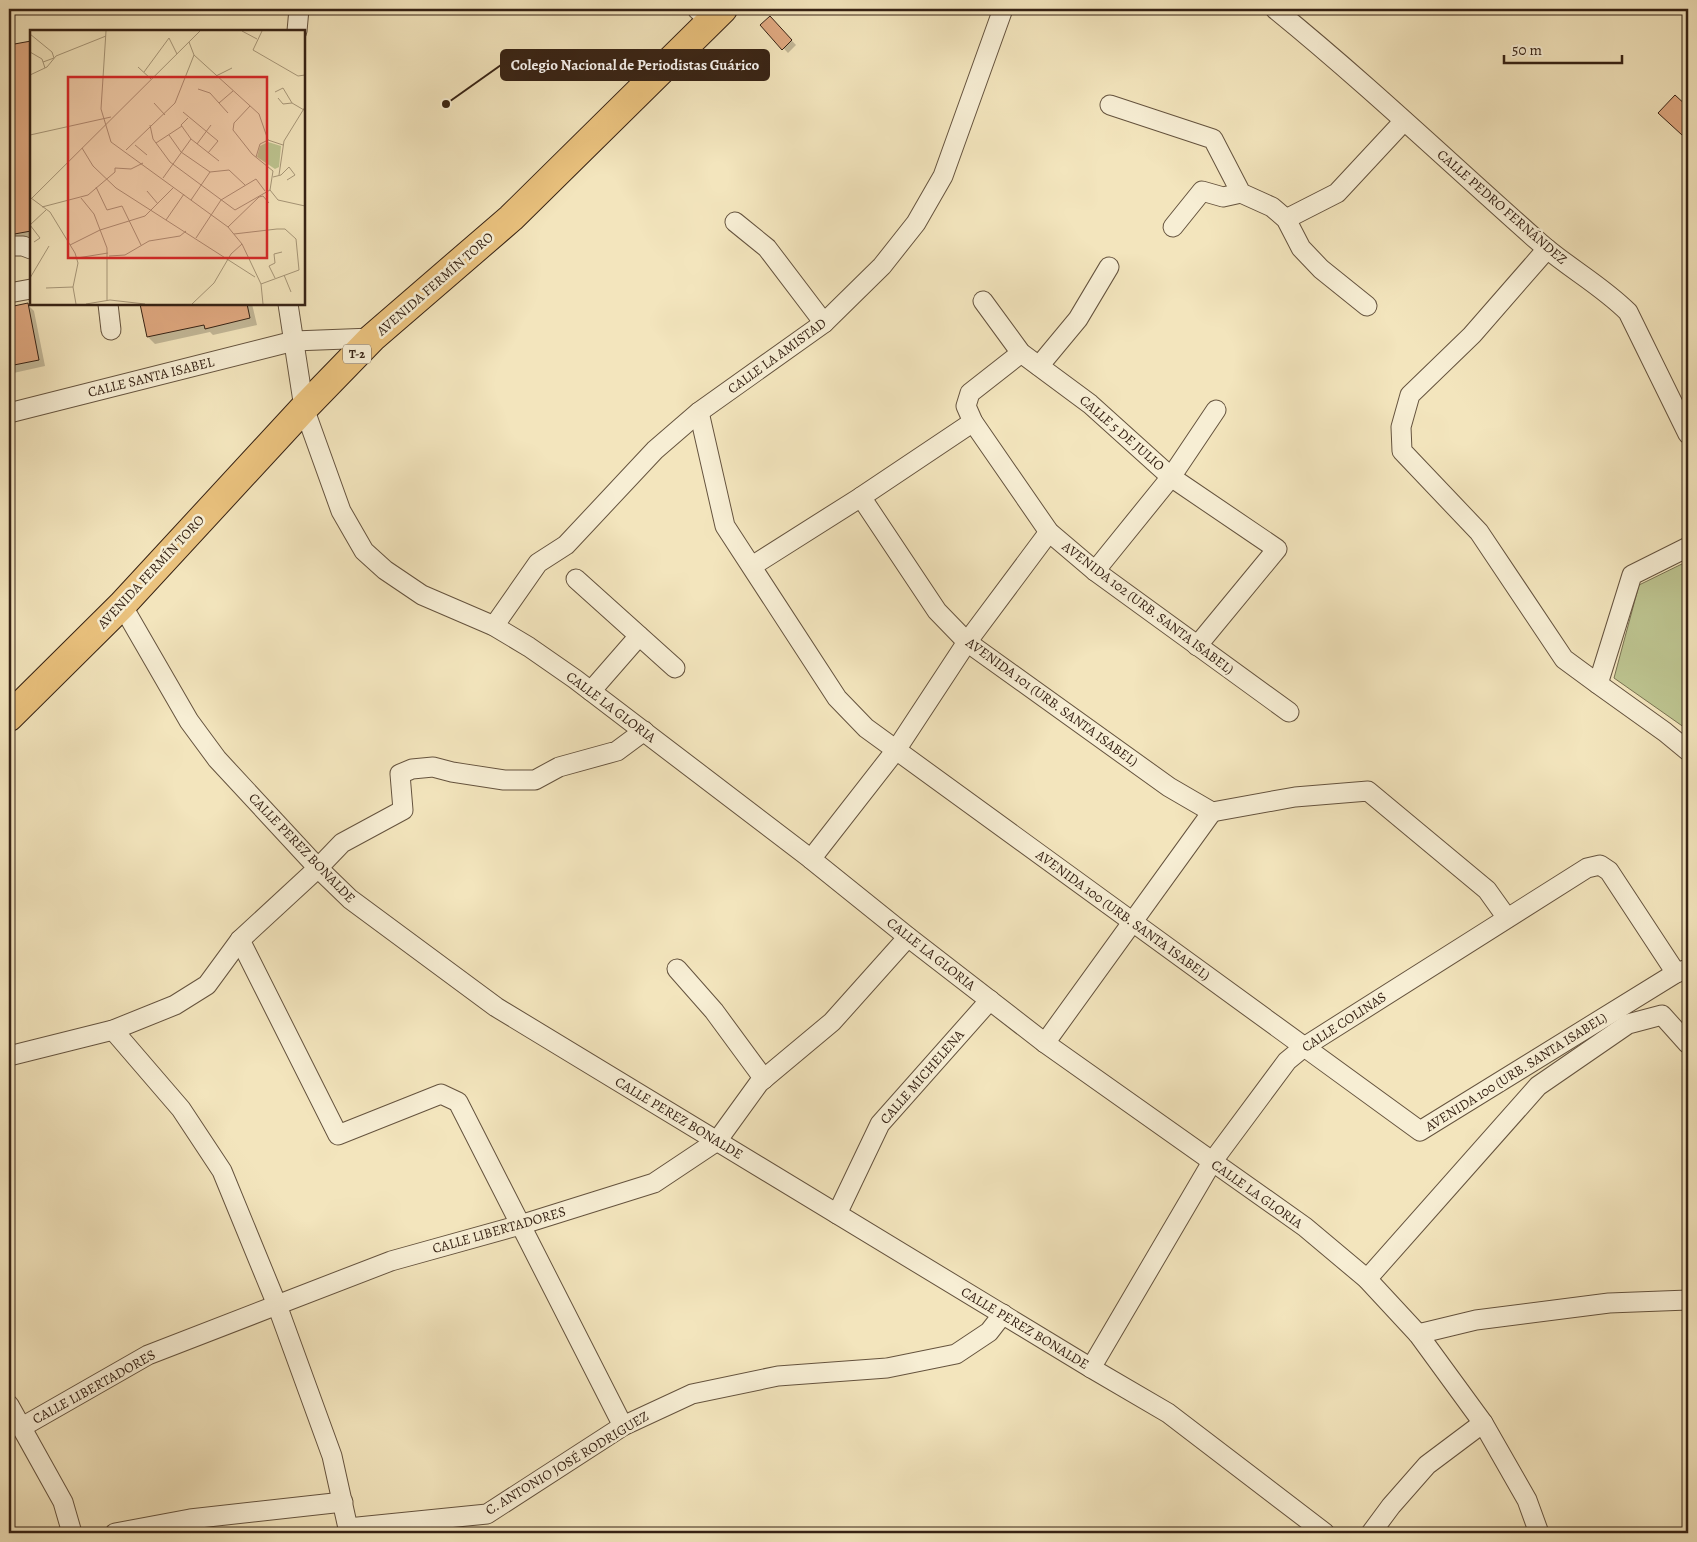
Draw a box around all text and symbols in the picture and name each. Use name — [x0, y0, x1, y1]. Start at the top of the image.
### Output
inset map — [30, 30, 305, 305]
scale bar — [1504, 32, 1622, 64]
text: 50 m — [1512, 40, 1542, 60]
callout: Colegio Nacional de Periodistas Guárico — [501, 50, 769, 80]
text: Colegio Nacional de Periodistas Guárico — [511, 55, 760, 75]
street label: CALLE PEDRO FERNÁNDEZ — [1433, 145, 1571, 269]
street label: AVENIDA FERMÍN TORO — [372, 228, 498, 341]
street label: CALLE LA AMISTAD — [724, 314, 830, 398]
road number: T-2 — [343, 344, 371, 364]
street label: CALLE SANTA ISABEL — [86, 352, 217, 402]
street label: CALLE 5 DE JULIO — [1075, 391, 1169, 475]
street label: AVENIDA FERMÍN TORO — [92, 511, 209, 634]
street label: AVENIDA 102 (URB. SANTA ISABEL) — [1058, 537, 1238, 679]
street label: AVENIDA 101 (URB. SANTA ISABEL) — [961, 633, 1142, 771]
street label: CALLE LA GLORIA — [562, 667, 660, 748]
street label: CALLE PEREZ BONALDE — [244, 789, 360, 907]
street label: AVENIDA 100 (URB. SANTA ISABEL) — [1031, 845, 1214, 985]
street label: CALLE LA GLORIA — [883, 913, 980, 995]
street label: CALLE COLINAS — [1298, 988, 1390, 1056]
street label: AVENIDA 100 (URB. SANTA ISABEL) — [1421, 1008, 1611, 1136]
street label: CALLE MICHELENA — [876, 1025, 969, 1128]
street label: CALLE PEREZ BONALDE — [611, 1072, 747, 1164]
street label: CALLE LA GLORIA — [1207, 1155, 1307, 1233]
street label: CALLE LIBERTADORES — [430, 1202, 568, 1258]
street label: CALLE PEREZ BONALDE — [957, 1282, 1093, 1374]
street label: CALLE LIBERTADORES — [29, 1345, 159, 1429]
street label: C. ANTONIO JOSÉ RODRIGUEZ — [482, 1407, 652, 1519]

